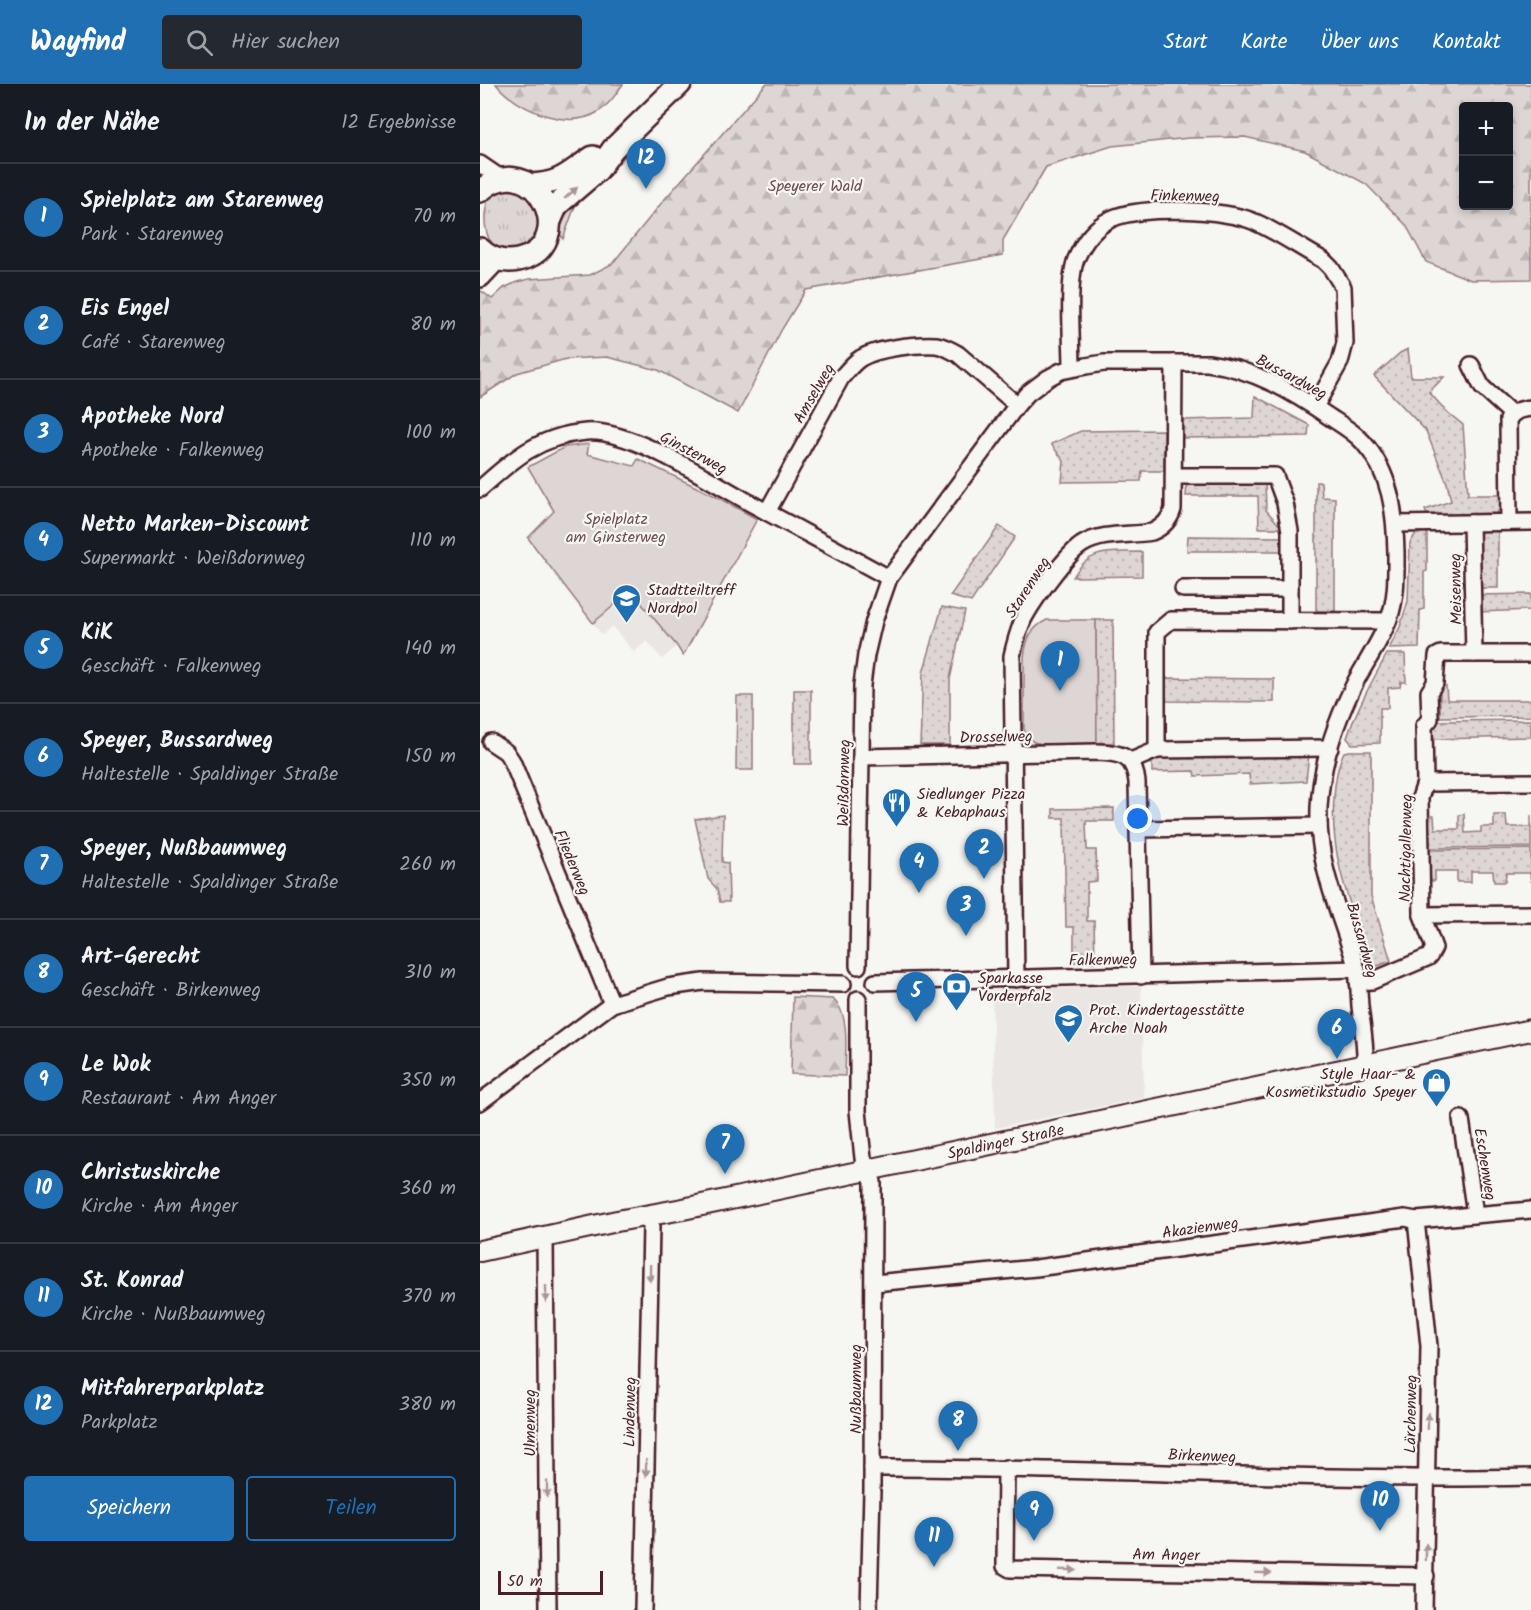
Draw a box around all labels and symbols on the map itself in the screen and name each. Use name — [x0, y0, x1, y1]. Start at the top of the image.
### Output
pin: 12 — [626, 140, 666, 189]
park label: Speyerer Wald — [768, 174, 863, 199]
street label: Finkenweg — [1150, 183, 1220, 210]
one-way arrow — [563, 187, 579, 200]
street label: Bussardweg — [1251, 348, 1332, 407]
street label: Amselweg — [787, 359, 842, 429]
street label: Ginsterweg — [655, 425, 731, 482]
park label: Spielplatz am Ginsterweg — [566, 507, 666, 550]
street label: Starenweg — [999, 552, 1057, 623]
street label: Meisenweg — [1443, 553, 1470, 625]
place label: Stadtteiltreff Nordpol — [647, 578, 737, 621]
school or university icon: Stadtteiltreff Nordpol — [610, 582, 642, 624]
pin: 1 — [1040, 642, 1080, 691]
street label: Drosselweg — [959, 724, 1033, 751]
street label: Weißdornweg — [831, 739, 858, 827]
place label: Siedlunger Pizza & Kebaphaus — [917, 782, 1025, 825]
restaurant icon: Siedlunger Pizza & Kebaphaus — [880, 786, 912, 828]
street label: Nachtigallenweg — [1393, 794, 1420, 902]
your location — [1123, 804, 1152, 833]
street label: Fliederweg — [547, 826, 597, 899]
pin: 2 — [964, 830, 1004, 879]
pin: 4 — [900, 844, 938, 893]
pin: 3 — [946, 886, 986, 936]
street label: Bussardweg — [1339, 900, 1384, 981]
street label: Falkenweg — [1069, 947, 1138, 974]
place label: Sparkasse Vorderpfalz — [978, 966, 1052, 1009]
bank icon: Sparkasse Vorderpfalz — [941, 970, 973, 1012]
pin: 5 — [896, 972, 936, 1022]
place label: Prot. Kindertagesstätte Arche Noah — [1089, 998, 1244, 1041]
school or university icon: Prot. Kindertagesstätte Arche Noah — [1052, 1002, 1084, 1044]
pin: 6 — [1318, 1010, 1356, 1059]
place label: Style Haar- & Kosmetikstudio Speyer — [1266, 1062, 1418, 1105]
shop icon: Style Haar- & Kosmetikstudio Speyer — [1421, 1066, 1453, 1108]
street label: Spaldinger Straße — [945, 1118, 1066, 1167]
pin: 7 — [706, 1124, 744, 1174]
street label: Eschenweg — [1466, 1126, 1503, 1202]
street label: Akazienweg — [1160, 1211, 1240, 1246]
one-way arrow — [645, 1264, 655, 1283]
one-way arrow — [541, 1285, 551, 1304]
street label: Nußbaumweg — [844, 1344, 869, 1434]
street label: Lärchenweg — [1398, 1375, 1425, 1454]
street label: Lindenweg — [617, 1377, 644, 1447]
street label: Ulmenweg — [518, 1389, 543, 1457]
pin: 8 — [938, 1402, 978, 1451]
one-way arrow — [1423, 1411, 1433, 1430]
street label: Birkenweg — [1167, 1443, 1236, 1470]
one-way arrow — [641, 1459, 651, 1478]
one-way arrow — [542, 1480, 552, 1499]
pin: 10 — [1360, 1482, 1400, 1531]
pin: 9 — [1014, 1492, 1054, 1541]
pin: 11 — [914, 1518, 954, 1567]
street label: Am Anger — [1132, 1542, 1202, 1569]
one-way arrow — [1422, 1542, 1431, 1561]
one-way arrow — [1059, 1565, 1078, 1575]
scale bar — [498, 1568, 603, 1596]
one-way arrow — [1254, 1569, 1273, 1578]

